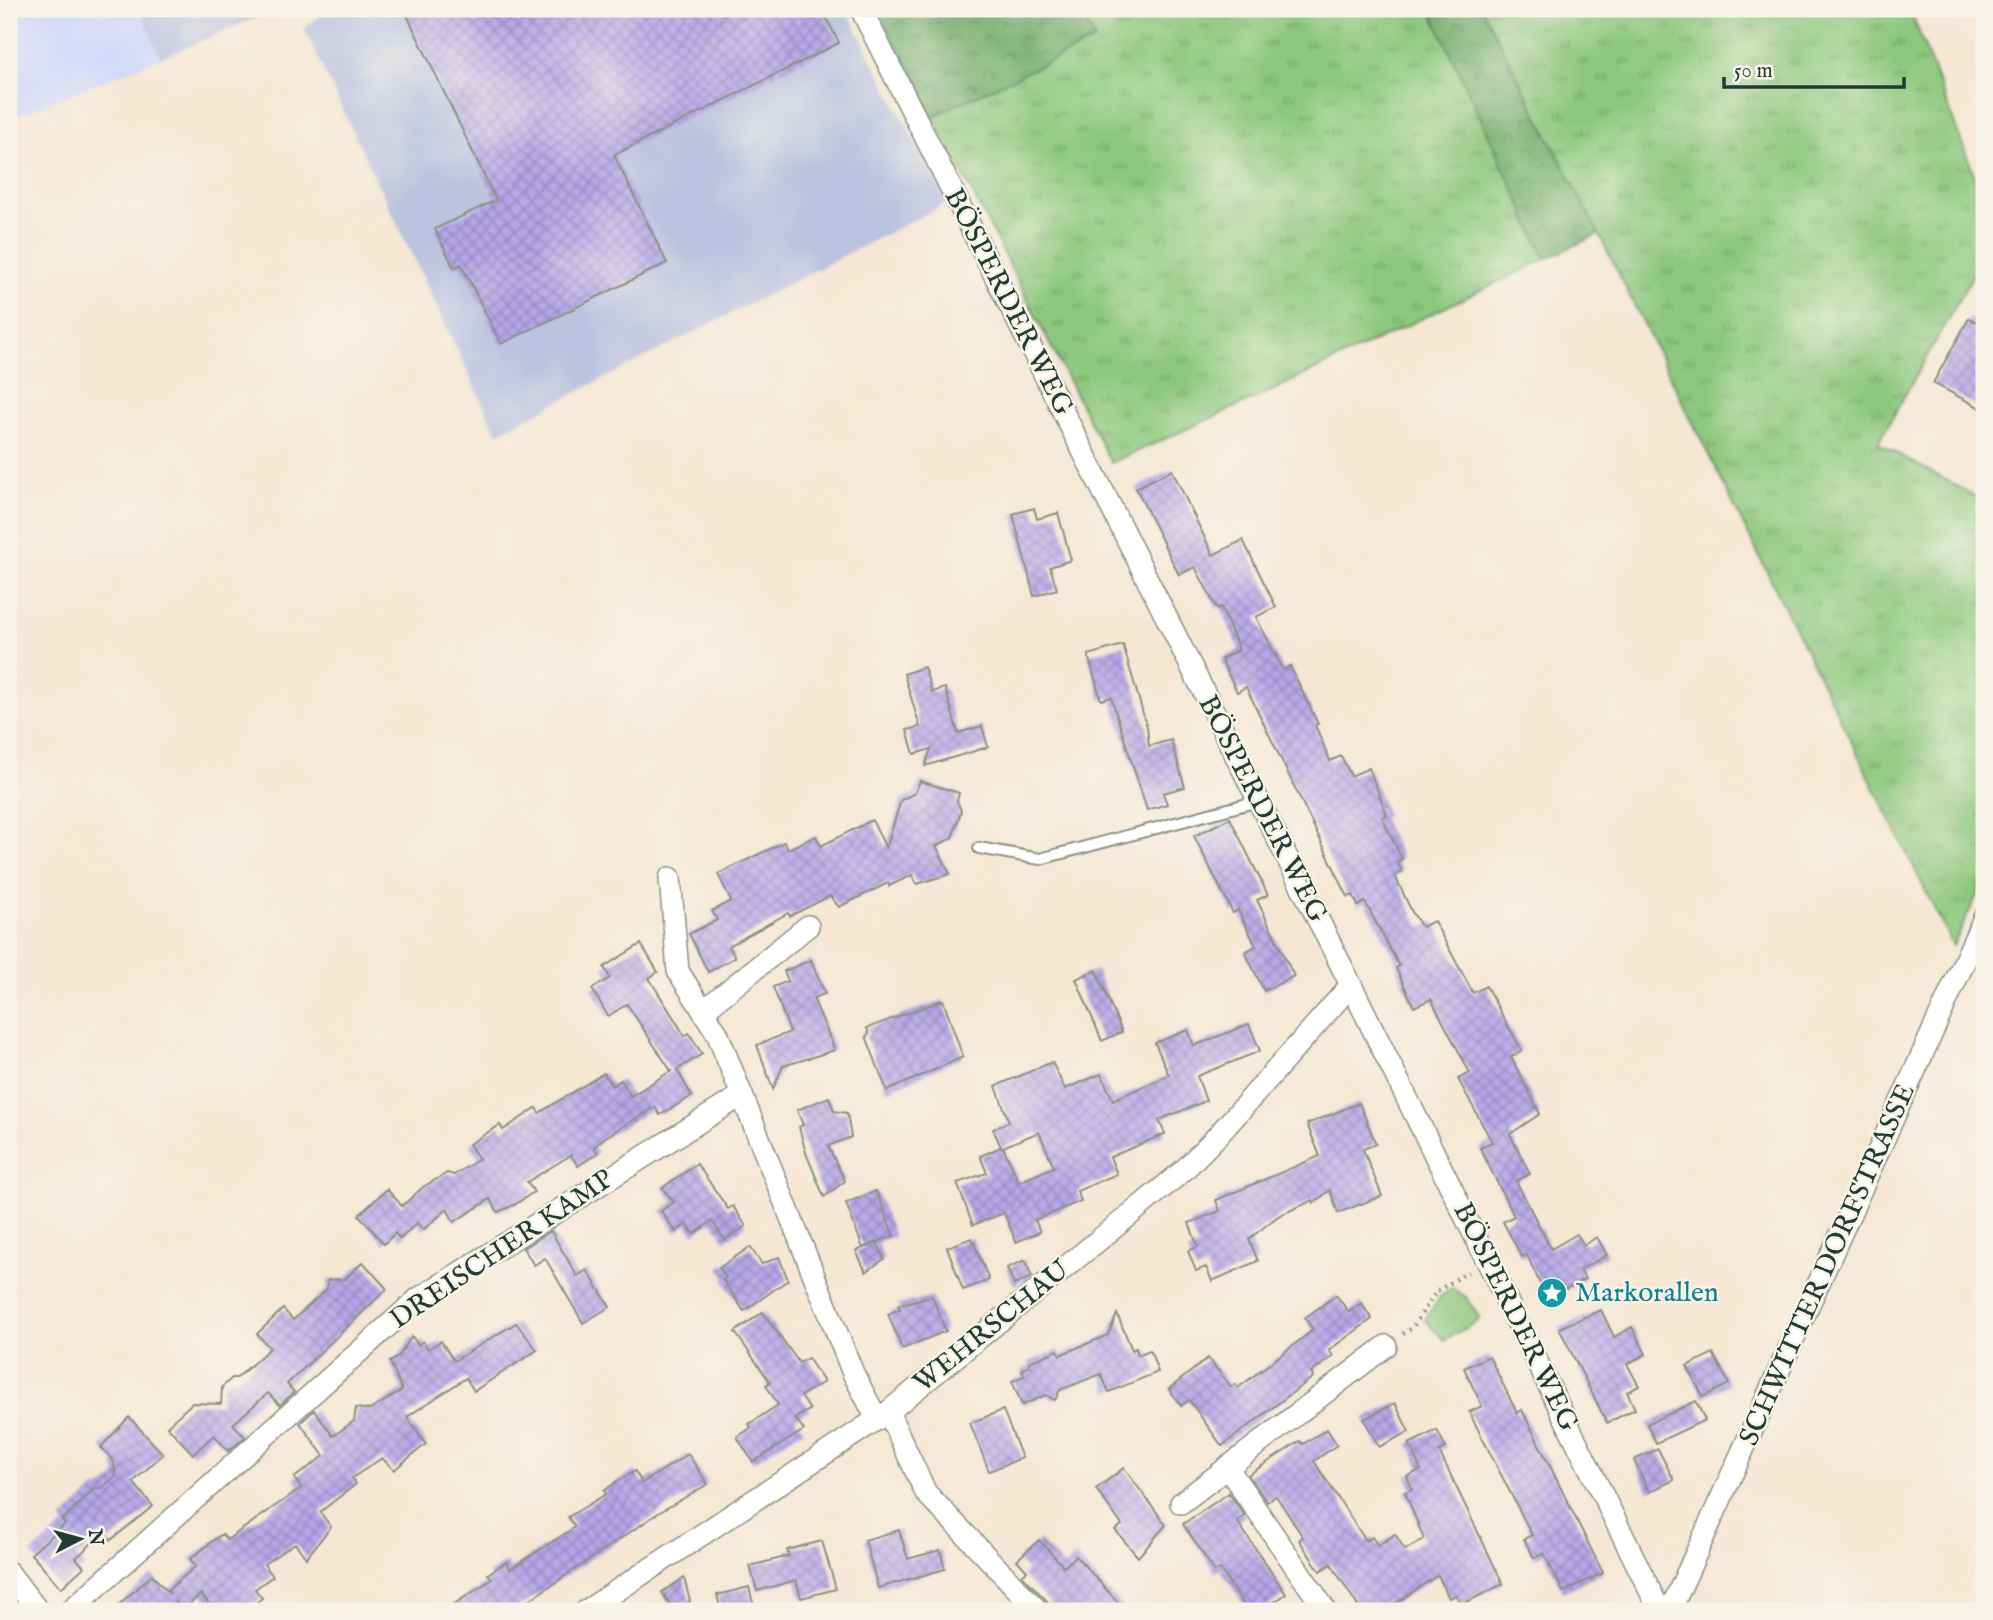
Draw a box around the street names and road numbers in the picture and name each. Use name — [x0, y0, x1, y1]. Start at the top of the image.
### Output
street label: BÖSPERDER WEG — [936, 183, 1081, 422]
street label: BÖSPERDER WEG — [1190, 690, 1335, 929]
street label: SCHWITTER DORFSTRASSE — [1732, 1079, 1924, 1451]
street label: DREISCHER KAMP — [384, 1162, 620, 1338]
street label: BÖSPERDER WEG — [1444, 1197, 1586, 1438]
street label: WEHRSCHAU — [907, 1253, 1078, 1401]

